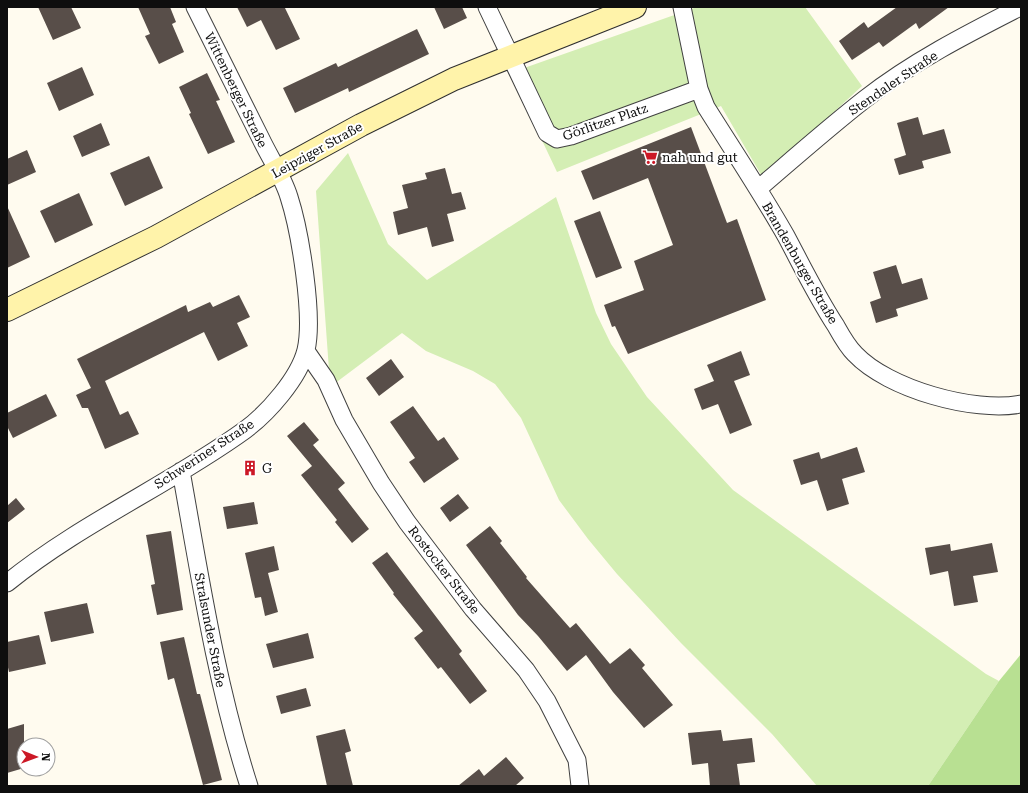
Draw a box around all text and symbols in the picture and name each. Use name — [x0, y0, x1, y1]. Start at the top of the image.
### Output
street label: Wittenberger Straße — [202, 30, 270, 150]
street label: Stendaler Straße — [846, 48, 940, 118]
street label: Görlitzer Platz — [560, 100, 650, 144]
street label: Leipziger Straße — [269, 119, 365, 181]
supermarket icon: nah und gut — [641, 148, 659, 166]
place label: nah und gut — [662, 150, 738, 165]
street label: Brandenburger Straße — [759, 200, 841, 326]
street label: Schweriner Straße — [151, 416, 257, 492]
building icon: G — [241, 459, 259, 477]
place label: G — [262, 461, 272, 476]
street label: Rostocker Straße — [405, 523, 483, 617]
street label: Stralsunder Straße — [192, 572, 228, 688]
north arrow — [16, 737, 56, 777]
text: N — [39, 753, 52, 762]

